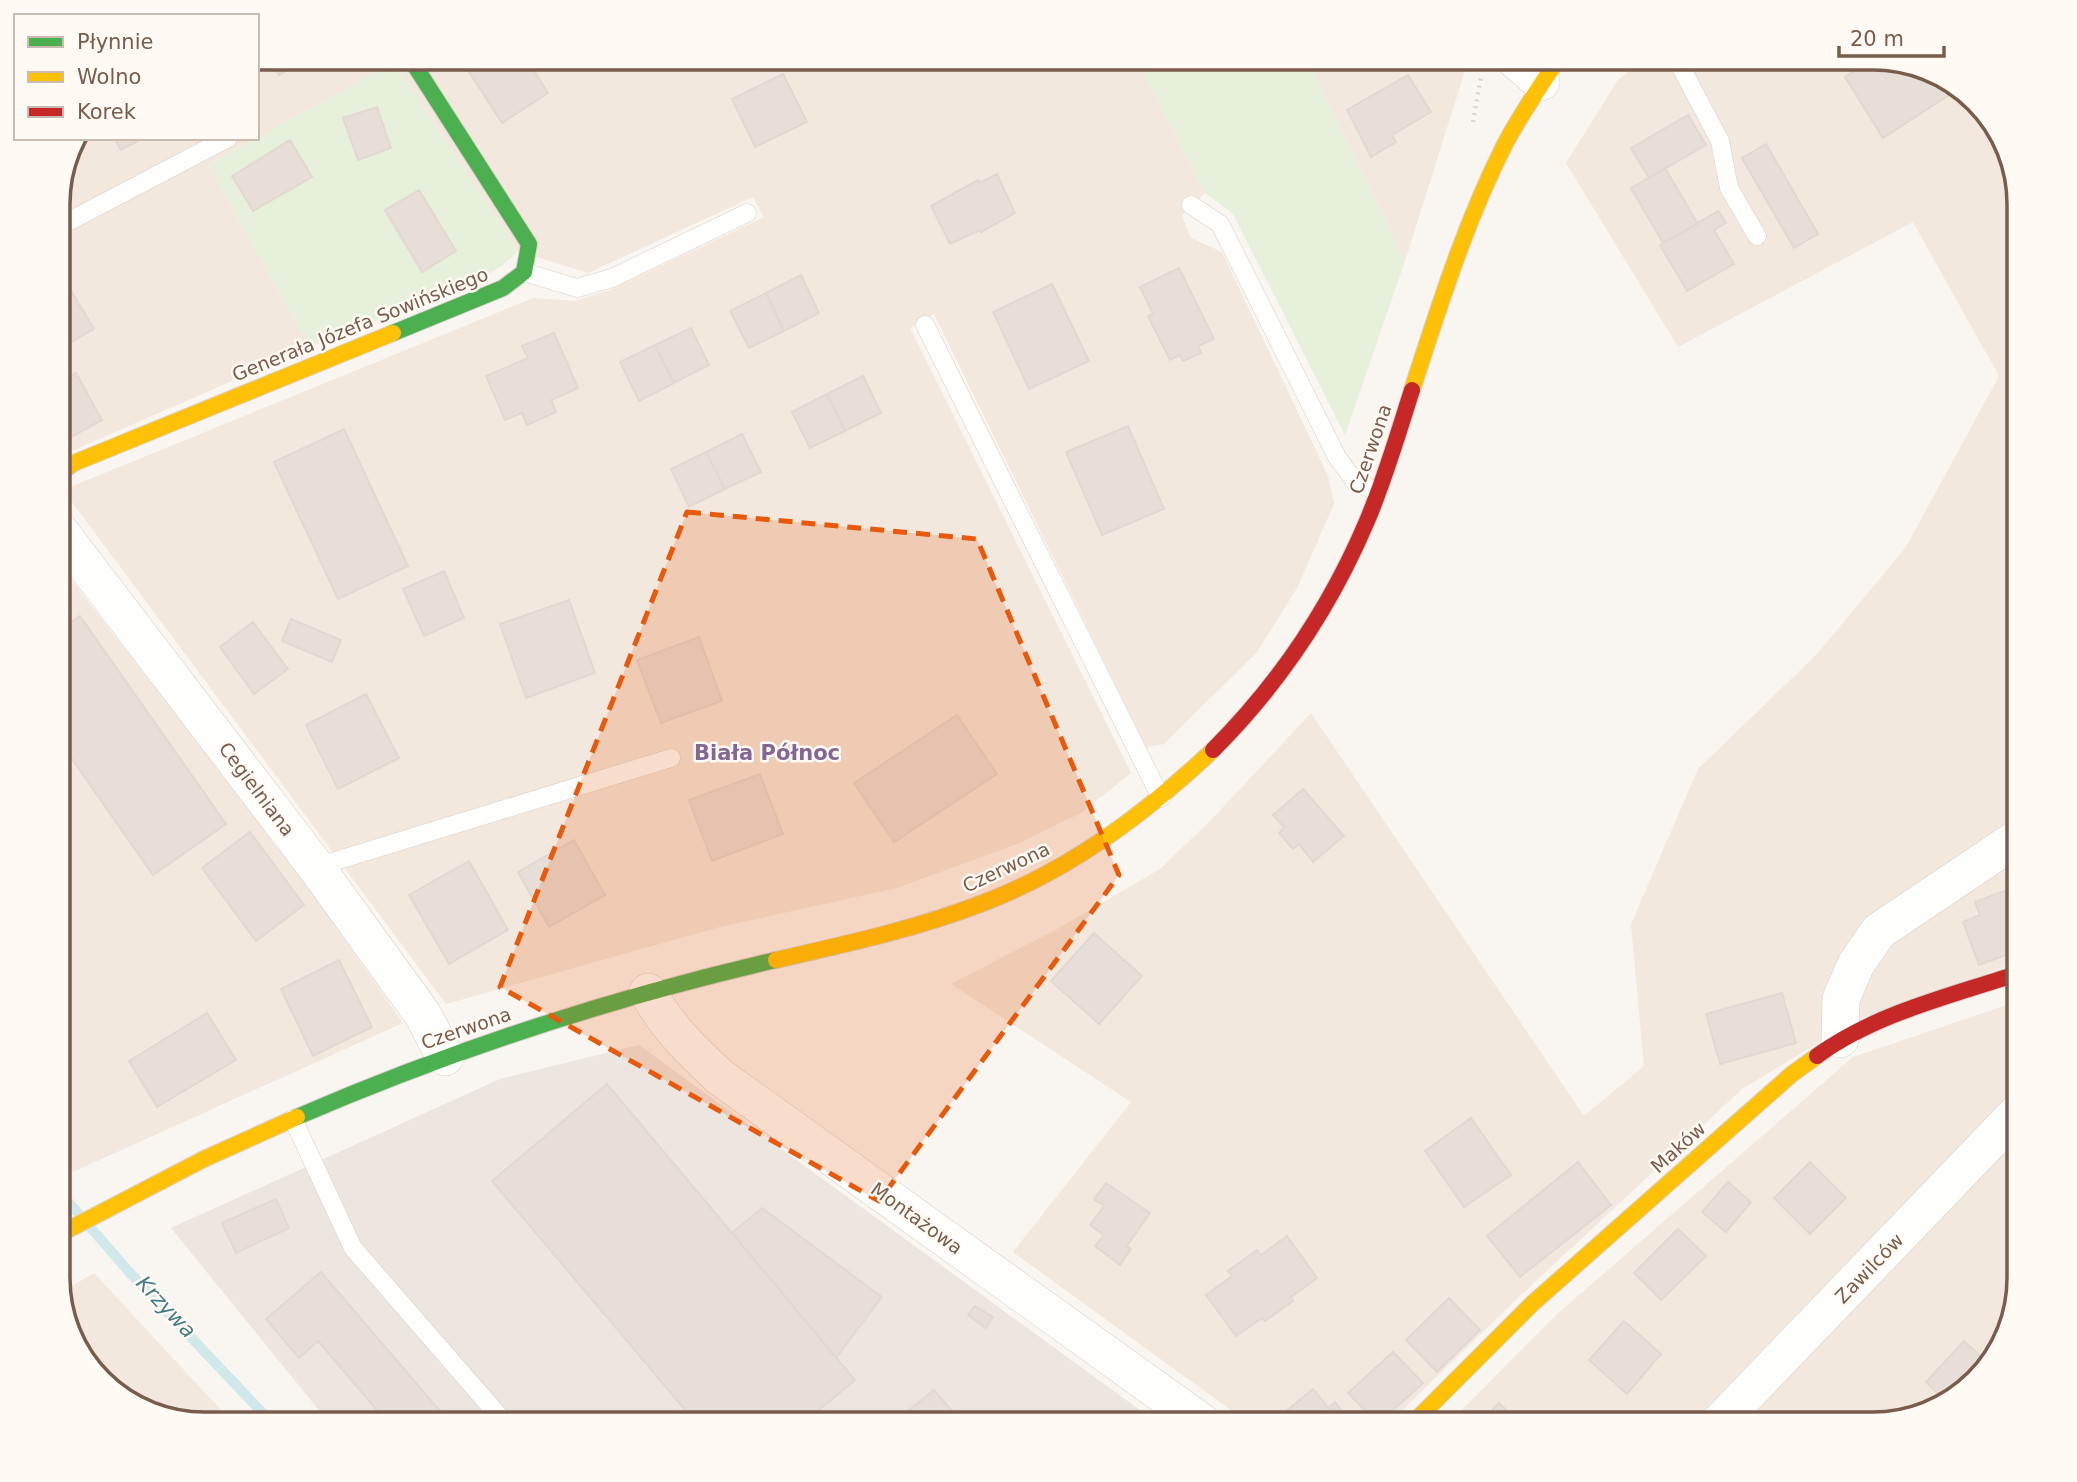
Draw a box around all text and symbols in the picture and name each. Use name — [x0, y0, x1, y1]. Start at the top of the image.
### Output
legend — [14, 14, 259, 140]
scale bar — [1839, 14, 1944, 58]
text: 20 m — [1850, 27, 1904, 51]
text: Płynnie — [77, 30, 153, 54]
text: Wolno — [77, 65, 141, 89]
text: Korek — [77, 100, 137, 124]
street label: Generała Józefa Sowińskiego — [229, 262, 491, 386]
street label: Czerwona — [1344, 401, 1396, 497]
street label: Cegielniana — [215, 738, 299, 840]
district label: Biała Północ — [694, 741, 840, 765]
street label: Czerwona — [959, 837, 1053, 897]
street label: Czerwona — [418, 1002, 514, 1054]
street label: Maków — [1646, 1117, 1710, 1177]
street label: Montażowa — [867, 1177, 967, 1259]
street label: Zawilców — [1830, 1229, 1908, 1307]
water label: Krzywa — [131, 1271, 201, 1343]

